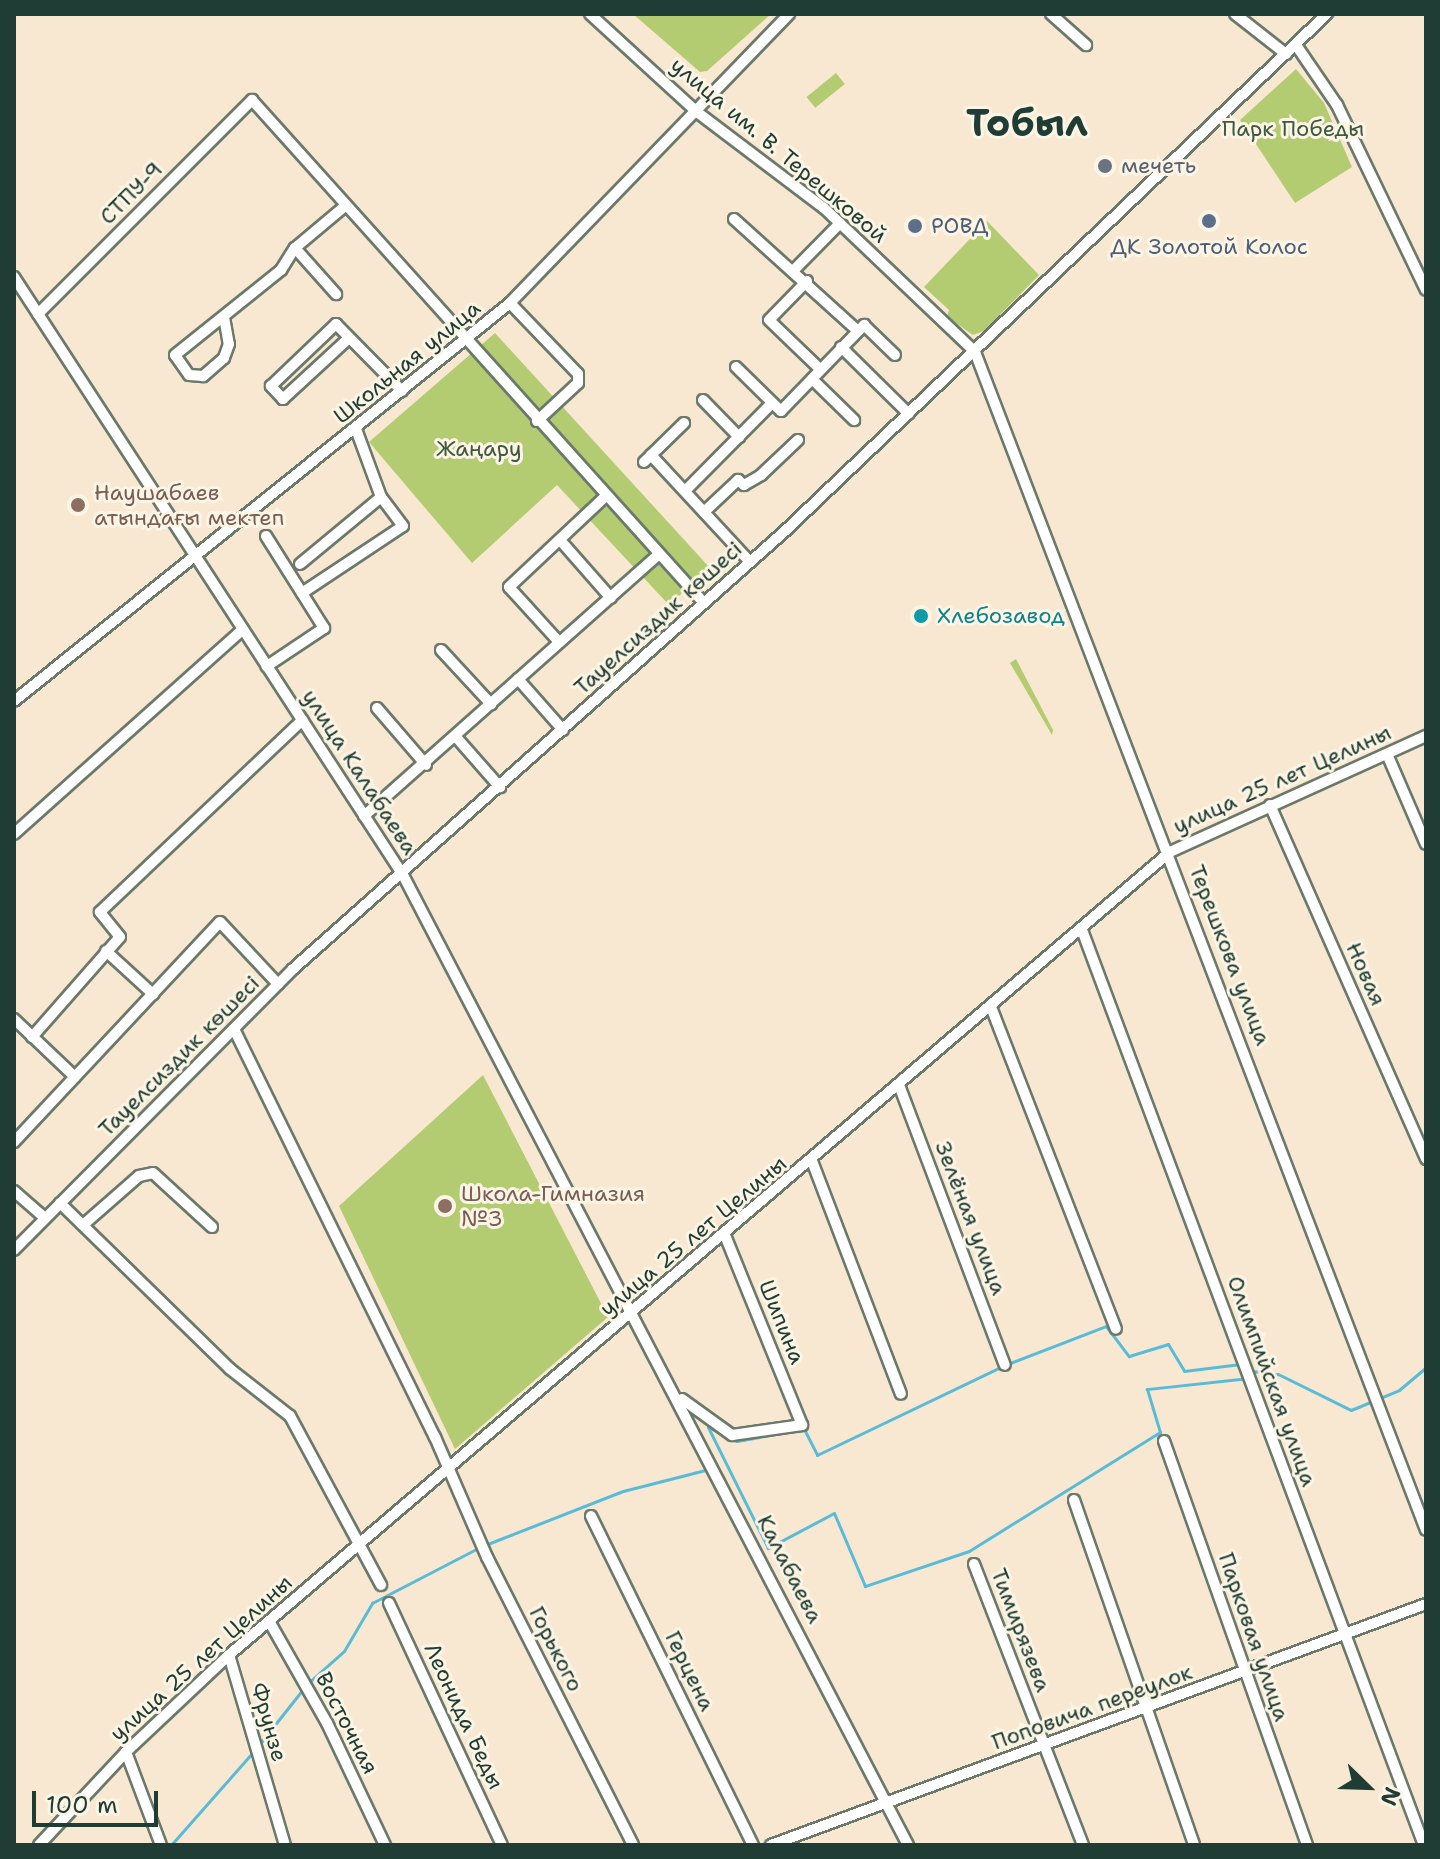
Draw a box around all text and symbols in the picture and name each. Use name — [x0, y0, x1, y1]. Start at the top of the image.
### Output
street label: улица им. В. Терешковой — [665, 52, 893, 248]
district label: Тобыл — [966, 100, 1088, 146]
park label: Парк Победы — [1222, 116, 1364, 142]
place label: мечеть — [1121, 153, 1196, 179]
street label: СТПУ-9 — [94, 156, 168, 230]
marker: мечеть — [1096, 157, 1114, 175]
marker: ДК Золотой Колос — [1200, 212, 1218, 230]
place label: РОВД — [931, 213, 988, 239]
marker: РОВД — [906, 217, 924, 235]
place label: ДК Золотой Колос — [1110, 234, 1308, 260]
street label: Школьная улица — [328, 295, 486, 429]
park label: Жаңару — [436, 436, 522, 462]
place label: Наушабаев атындағы мектеп — [94, 479, 284, 530]
marker: Наушабаев атындағы мектеп — [69, 496, 87, 514]
street label: Тауелсиздик көшесі — [569, 536, 747, 700]
place label: Хлебозавод — [937, 603, 1065, 629]
marker: Хлебозавод — [912, 607, 930, 625]
street label: улица Калабаева — [297, 684, 423, 860]
street label: улица 25 лет Целины — [1169, 719, 1395, 839]
street label: Терешкова улица — [1183, 861, 1277, 1049]
street label: Новая — [1340, 938, 1392, 1010]
street label: Тауелсиздик көшесі — [93, 970, 265, 1142]
street label: Зелёная улица — [930, 1137, 1012, 1299]
street label: улица 25 лет Целины — [594, 1150, 792, 1322]
place label: Школа-Гимназия №3 — [461, 1180, 645, 1232]
marker: Школа-Гимназия №3 — [436, 1197, 454, 1215]
street label: Олимпийская улица — [1222, 1272, 1322, 1490]
street label: Шипина — [753, 1276, 811, 1368]
street label: Калабаева — [751, 1510, 829, 1628]
street label: Парковая улица — [1213, 1549, 1295, 1725]
street label: Тимирязева — [985, 1565, 1057, 1695]
street label: улица 25 лет Целины — [105, 1569, 297, 1747]
street label: Горького — [523, 1602, 589, 1696]
street label: Герцена — [659, 1627, 721, 1715]
street label: Леонида Беды — [419, 1639, 509, 1793]
street label: Поповича переулок — [988, 1658, 1196, 1756]
street label: Восточная — [310, 1668, 384, 1778]
street label: Фрунзе — [245, 1680, 293, 1764]
north arrow — [1328, 1747, 1408, 1827]
scale bar — [36, 1775, 162, 1825]
text: N — [1374, 1783, 1407, 1810]
text: 100 m — [46, 1789, 118, 1821]

